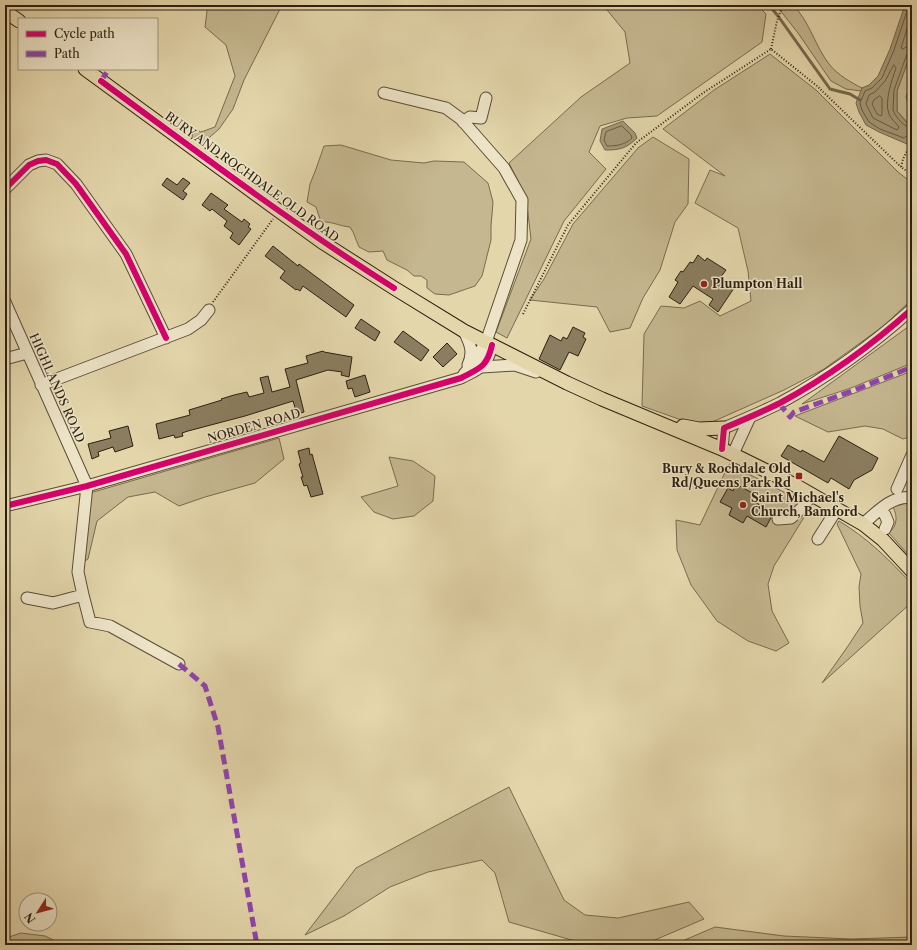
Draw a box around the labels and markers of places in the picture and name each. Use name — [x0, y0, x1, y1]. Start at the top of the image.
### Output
place label: Plumpton Hall — [712, 276, 802, 291]
marker: Plumpton Hall — [699, 279, 709, 289]
place label: Bury & Rochdale Old Rd/Queens Park Rd — [662, 461, 791, 490]
marker: Bury & Rochdale Old Rd/Queens Park Rd — [794, 471, 804, 481]
place label: Saint Michael's Church, Bamford — [751, 490, 858, 519]
marker: Saint Michael's Church, Bamford — [738, 500, 748, 510]

